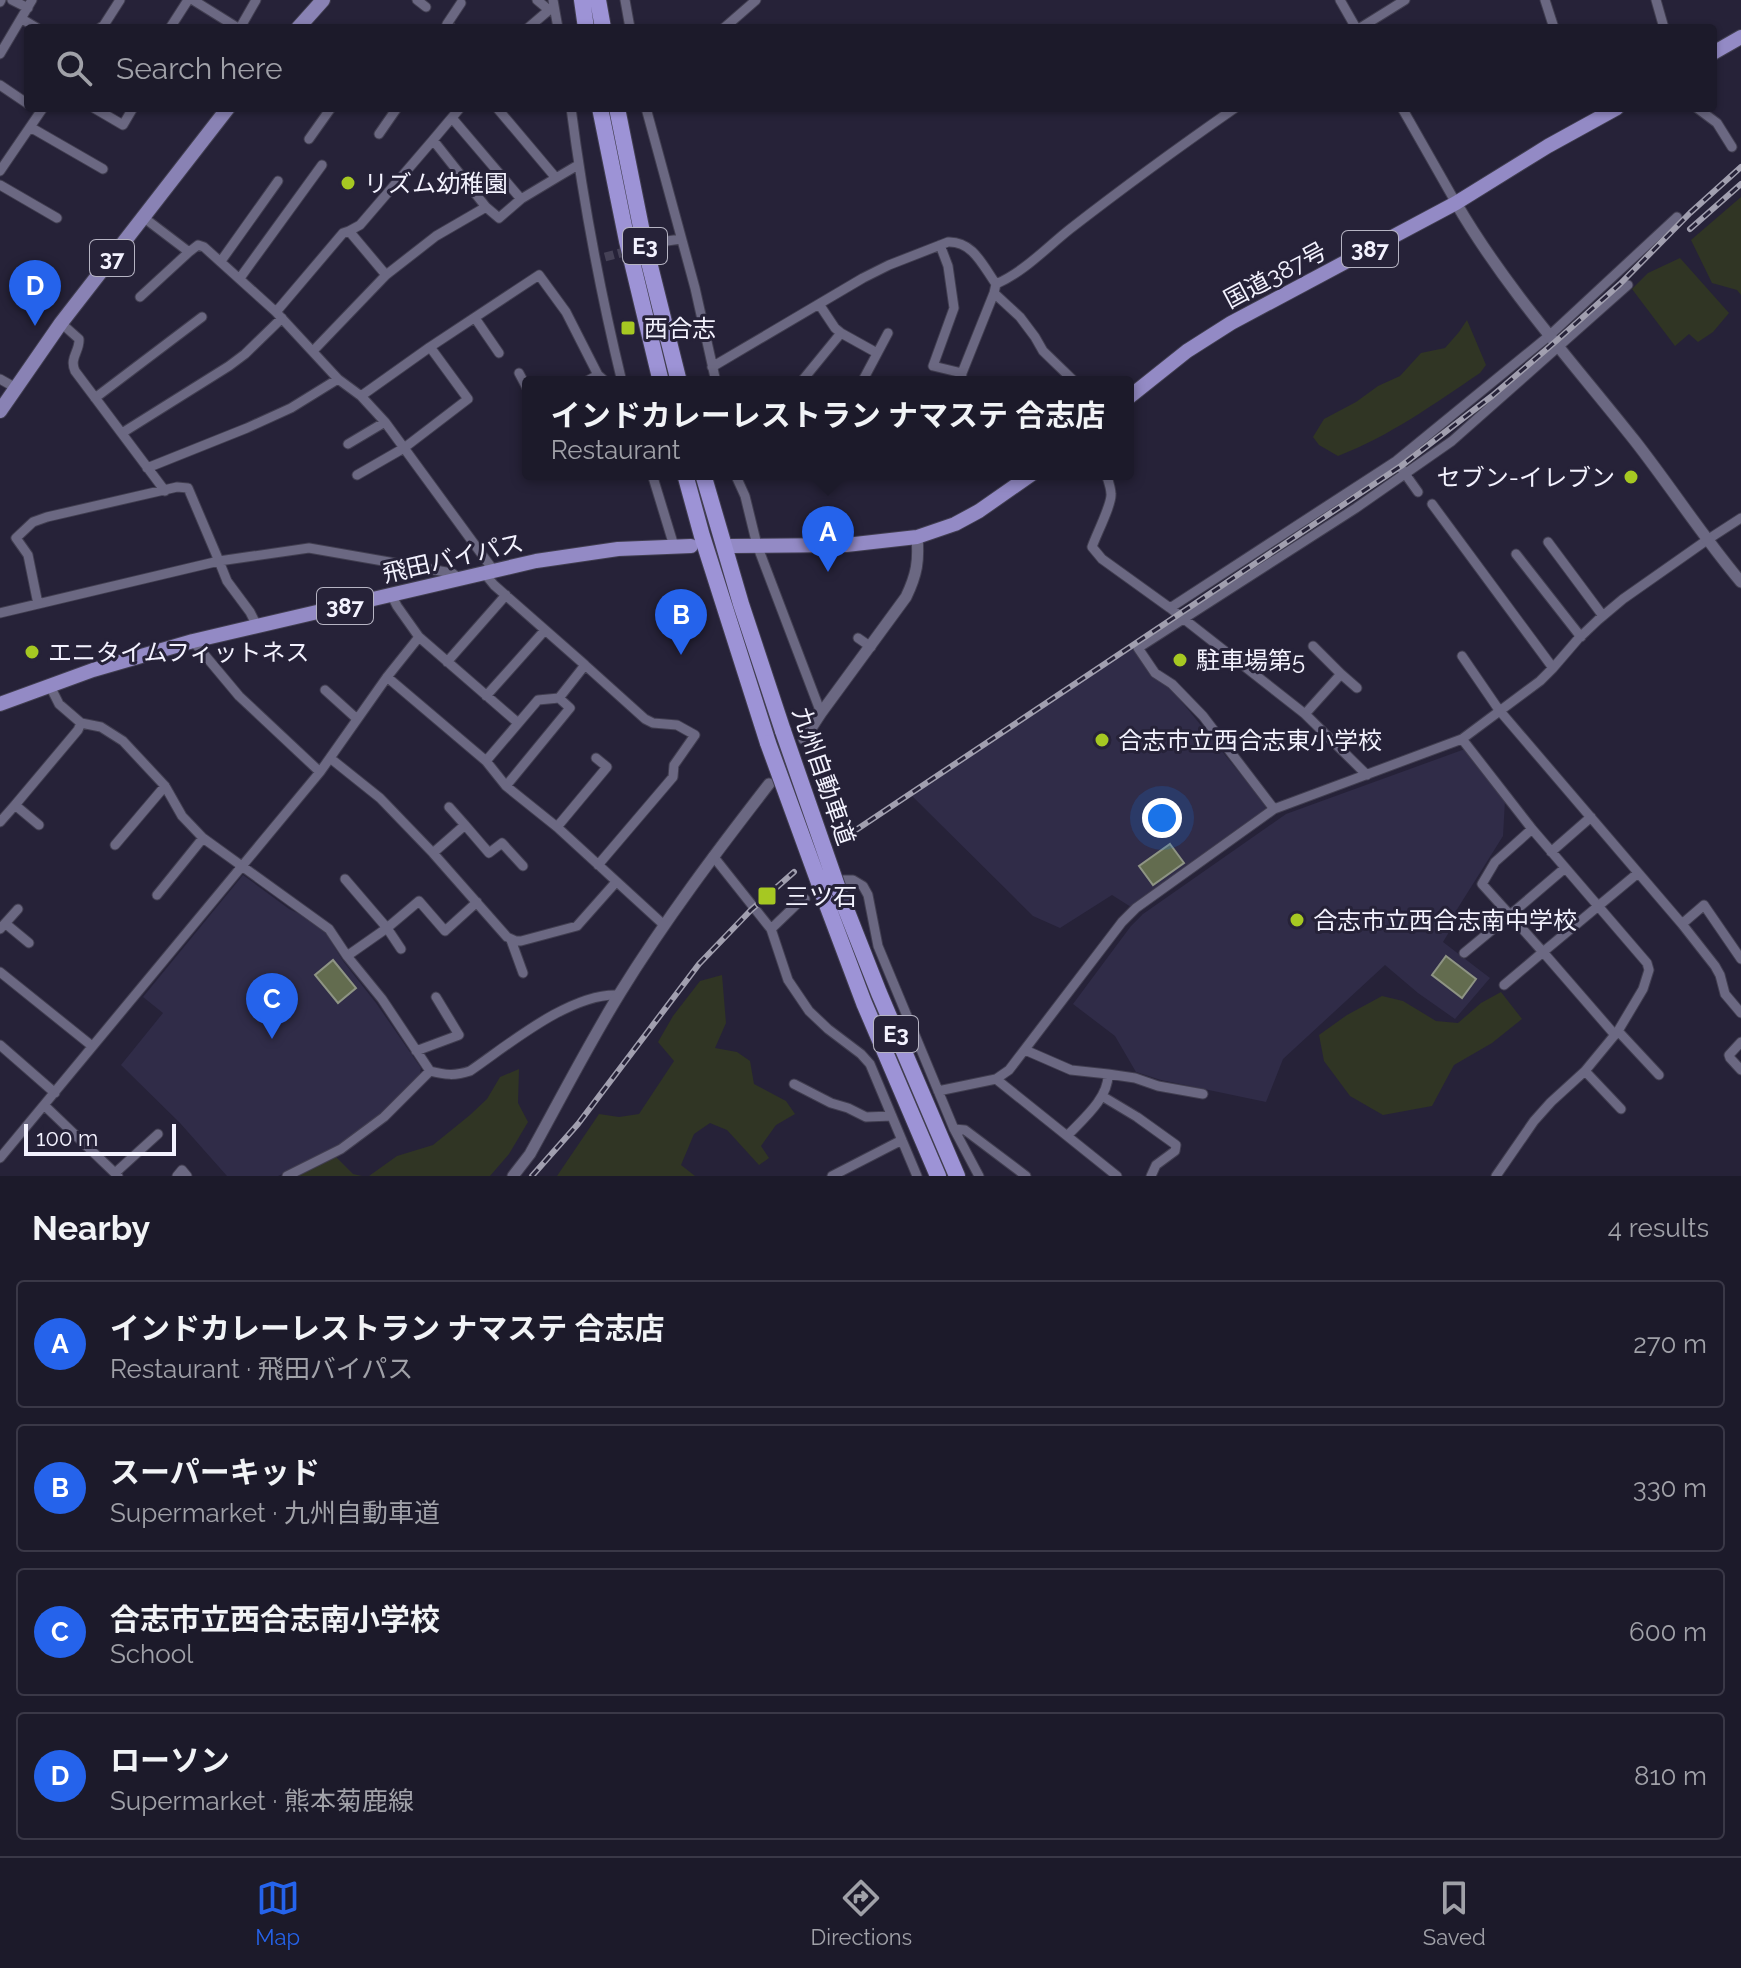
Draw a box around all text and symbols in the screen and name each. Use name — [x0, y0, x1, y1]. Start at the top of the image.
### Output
search box — [24, 24, 1717, 112]
icon: search — [52, 46, 96, 90]
text: Search here — [116, 51, 283, 86]
place label: リズム幼稚園 — [364, 169, 508, 198]
marker: リズム幼稚園 — [339, 174, 357, 192]
road number: E3 — [623, 228, 667, 264]
road number: 387 — [1342, 231, 1398, 267]
street label: 国道387号 — [1219, 236, 1331, 314]
road number: 37 — [90, 240, 134, 276]
pin: D — [9, 260, 61, 326]
place label: 西合志 — [644, 314, 716, 343]
marker: 西合志 — [619, 319, 637, 337]
popup — [522, 376, 1134, 480]
text: インドカレーレストラン ナマステ 合志店 — [551, 398, 1105, 433]
text: Restaurant — [551, 435, 680, 465]
place label: セブン-イレブン — [1437, 463, 1615, 492]
marker: セブン-イレブン — [1622, 468, 1640, 486]
pin: A — [802, 506, 854, 572]
street label: 飛田バイパス — [380, 528, 526, 588]
road number: 387 — [317, 588, 373, 624]
pin: B — [655, 589, 707, 655]
place label: エニタイムフィットネス — [48, 638, 310, 667]
marker: エニタイムフィットネス — [23, 643, 41, 661]
place label: 駐車場第5 — [1196, 646, 1305, 675]
marker: 駐車場第5 — [1171, 651, 1189, 669]
street label: 九州自動車道 — [787, 703, 861, 849]
place label: 合志市立西合志東小学校 — [1118, 726, 1382, 755]
marker: 合志市立西合志東小学校 — [1093, 731, 1111, 749]
your location — [1142, 798, 1182, 838]
place label: 三ツ石 — [785, 882, 857, 911]
marker: 三ツ石 — [756, 885, 778, 907]
place label: 合志市立西合志南中学校 — [1313, 906, 1577, 935]
marker: 合志市立西合志南中学校 — [1288, 911, 1306, 929]
pin: C — [246, 973, 298, 1039]
road number: E3 — [874, 1016, 918, 1052]
scale bar — [24, 1120, 176, 1156]
text: 100 m — [36, 1125, 98, 1151]
text: Nearby — [32, 1208, 150, 1248]
text: 4 results — [1608, 1213, 1709, 1243]
text: インドカレーレストラン ナマステ 合志店 — [110, 1311, 664, 1346]
text: A — [51, 1329, 69, 1359]
text: 270 m — [1633, 1329, 1707, 1359]
text: Restaurant · 飛田バイパス — [110, 1354, 413, 1384]
text: スーパーキッド — [110, 1455, 320, 1490]
text: B — [51, 1473, 69, 1503]
text: 330 m — [1633, 1473, 1707, 1503]
text: Supermarket · 九州自動車道 — [110, 1498, 440, 1528]
text: 合志市立西合志南小学校 — [110, 1602, 440, 1637]
text: C — [51, 1617, 69, 1647]
text: 600 m — [1629, 1617, 1707, 1647]
text: School — [110, 1639, 193, 1669]
text: ローソン — [110, 1743, 230, 1778]
text: D — [51, 1761, 69, 1791]
text: 810 m — [1634, 1761, 1707, 1791]
text: Supermarket · 熊本菊鹿線 — [110, 1786, 414, 1816]
tab: Map — [255, 1876, 300, 1950]
tab: Directions — [811, 1876, 912, 1950]
tab: Saved — [1423, 1876, 1486, 1950]

